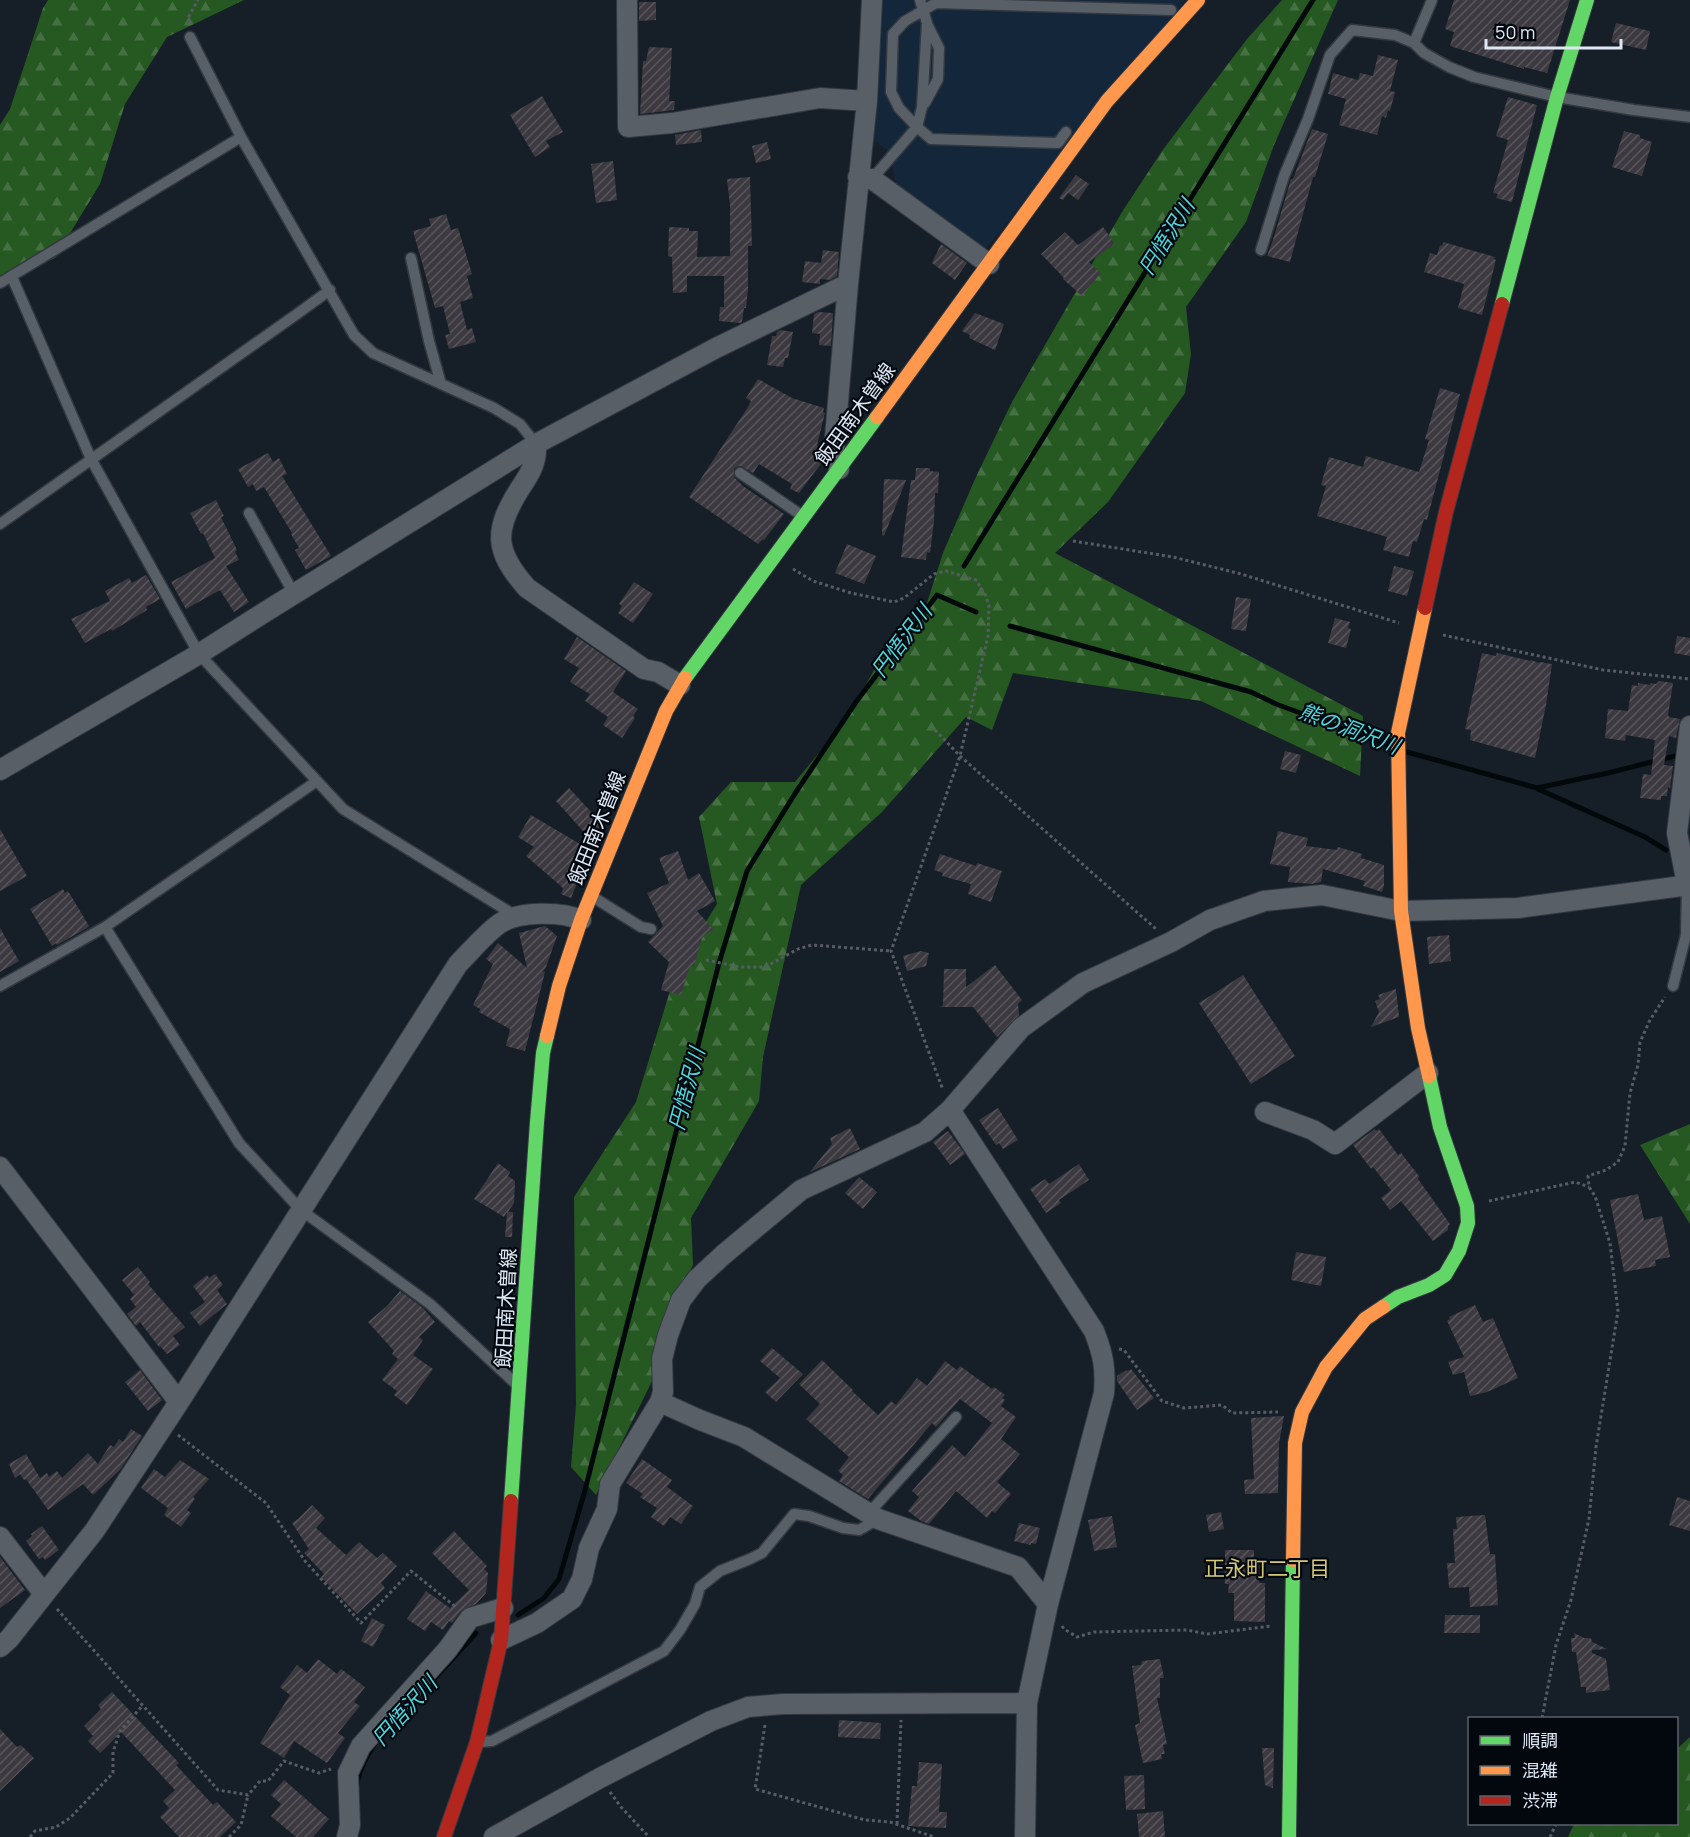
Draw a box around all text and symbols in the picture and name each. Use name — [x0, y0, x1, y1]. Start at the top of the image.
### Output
scale bar — [1486, 12, 1621, 50]
text: 50 m — [1495, 20, 1535, 44]
water label: 円悟沢川 — [1132, 192, 1201, 280]
street label: 飯田南木曽線 — [808, 357, 901, 470]
water label: 円悟沢川 — [865, 597, 939, 682]
water label: 熊の洞沢川 — [1295, 696, 1405, 761]
street label: 飯田南木曽線 — [562, 767, 632, 889]
water label: 円悟沢川 — [662, 1043, 711, 1133]
street label: 飯田南木曽線 — [489, 1247, 522, 1369]
district label: 正永町二丁目 — [1204, 1554, 1330, 1582]
water label: 円悟沢川 — [366, 1668, 444, 1751]
legend — [1468, 1717, 1678, 1825]
text: 順調 — [1522, 1728, 1558, 1752]
text: 混雑 — [1522, 1758, 1558, 1782]
text: 渋滞 — [1522, 1788, 1558, 1812]

